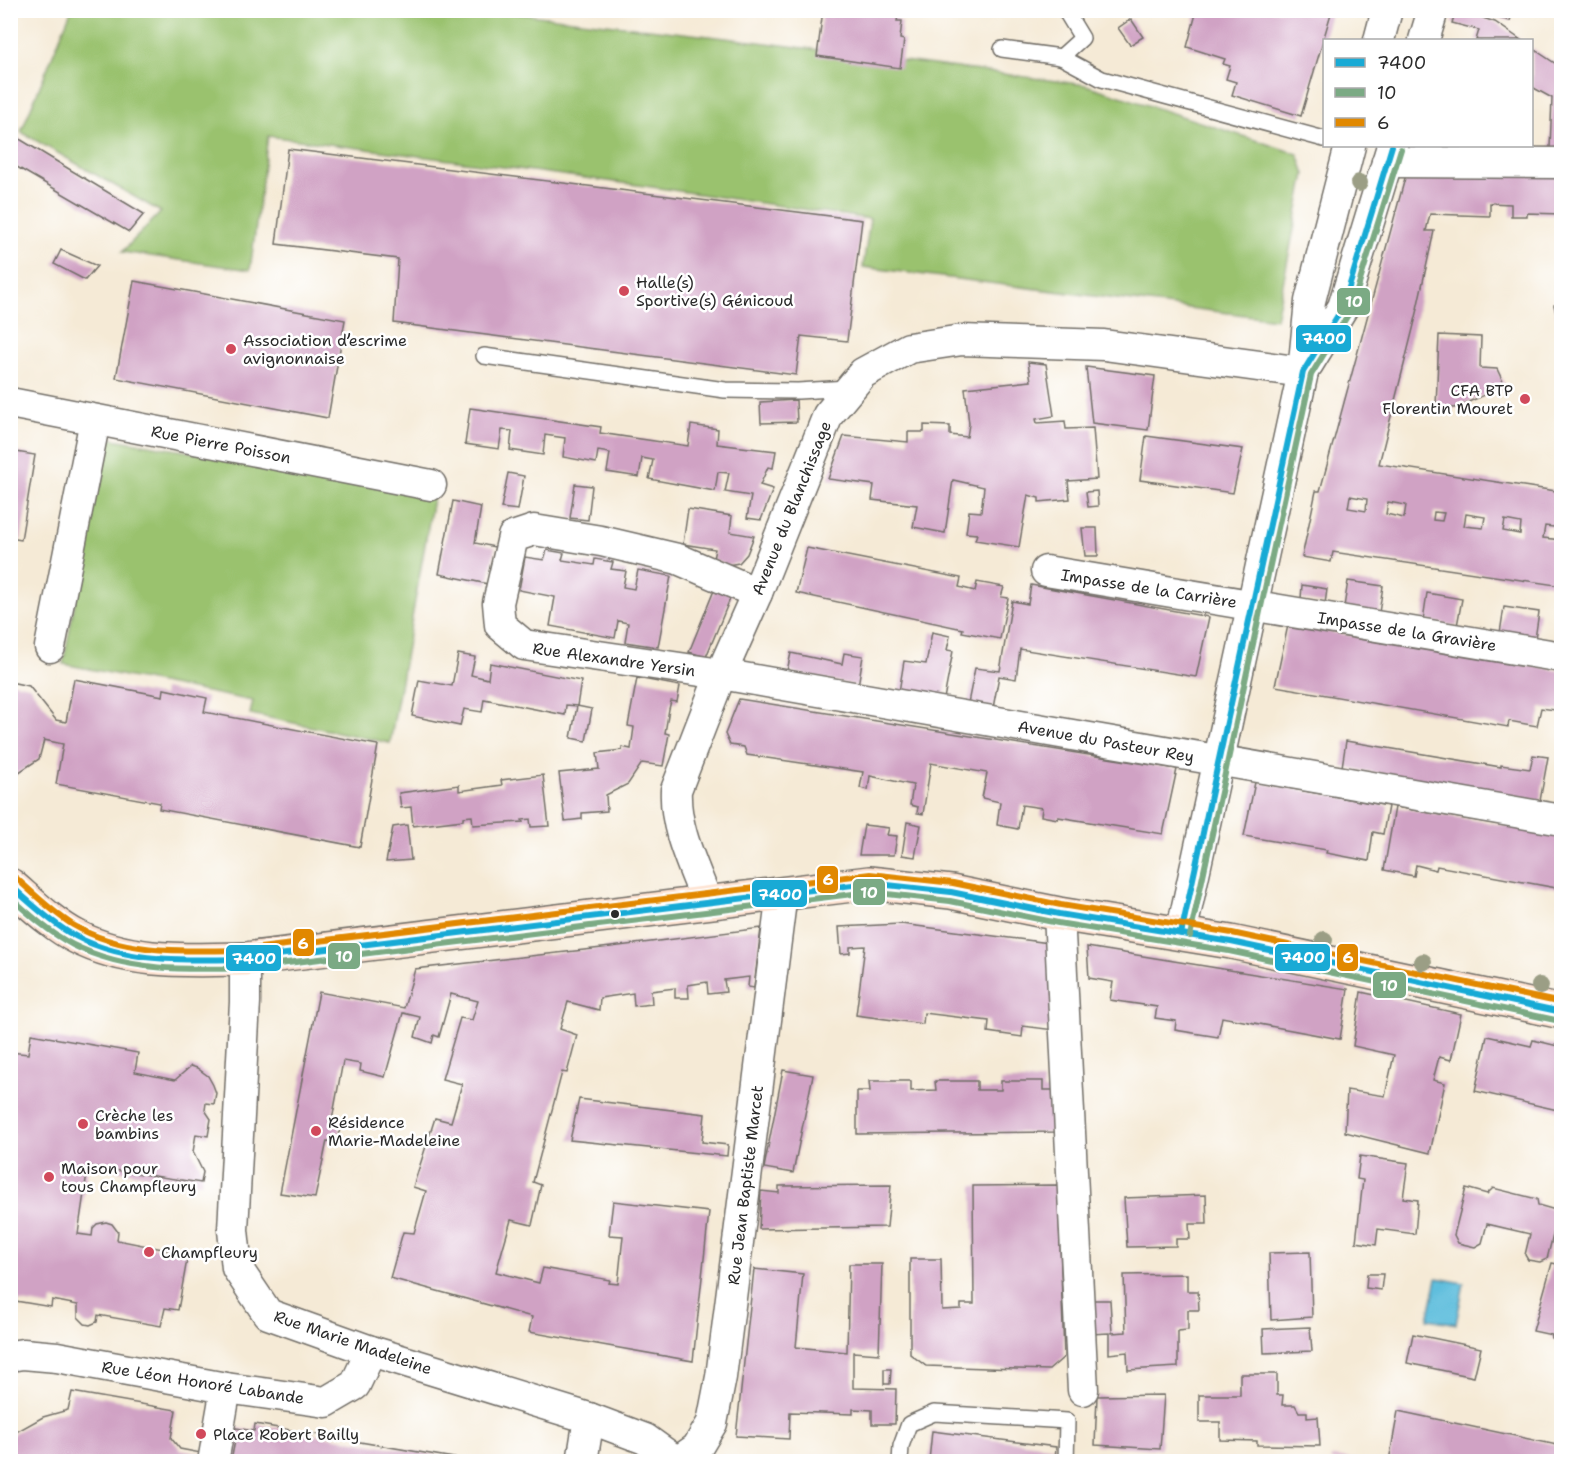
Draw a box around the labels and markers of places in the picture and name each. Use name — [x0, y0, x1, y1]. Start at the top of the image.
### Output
place label: Halle(s) Sportive(s) Génicoud — [636, 272, 794, 311]
marker: Halle(s) Sportive(s) Génicoud — [617, 284, 631, 298]
place label: Association d’escrime avignonnaise — [243, 330, 407, 369]
marker: Association d’escrime avignonnaise — [224, 342, 238, 356]
place label: CFA BTP Florentin Mouret — [1382, 380, 1513, 419]
marker: CFA BTP Florentin Mouret — [1518, 392, 1532, 406]
unlabelled marker — [609, 908, 621, 920]
place label: Crèche les bambins — [95, 1105, 173, 1144]
place label: Résidence Marie-Madeleine — [328, 1112, 460, 1151]
marker: Crèche les bambins — [76, 1117, 90, 1131]
marker: Résidence Marie-Madeleine — [309, 1124, 323, 1138]
place label: Maison pour tous Champfleury — [61, 1158, 197, 1197]
marker: Maison pour tous Champfleury — [42, 1170, 56, 1184]
place label: Champfleury — [161, 1242, 258, 1263]
marker: Champfleury — [142, 1245, 156, 1259]
place label: Place Robert Bailly — [213, 1424, 359, 1445]
marker: Place Robert Bailly — [194, 1427, 208, 1441]

